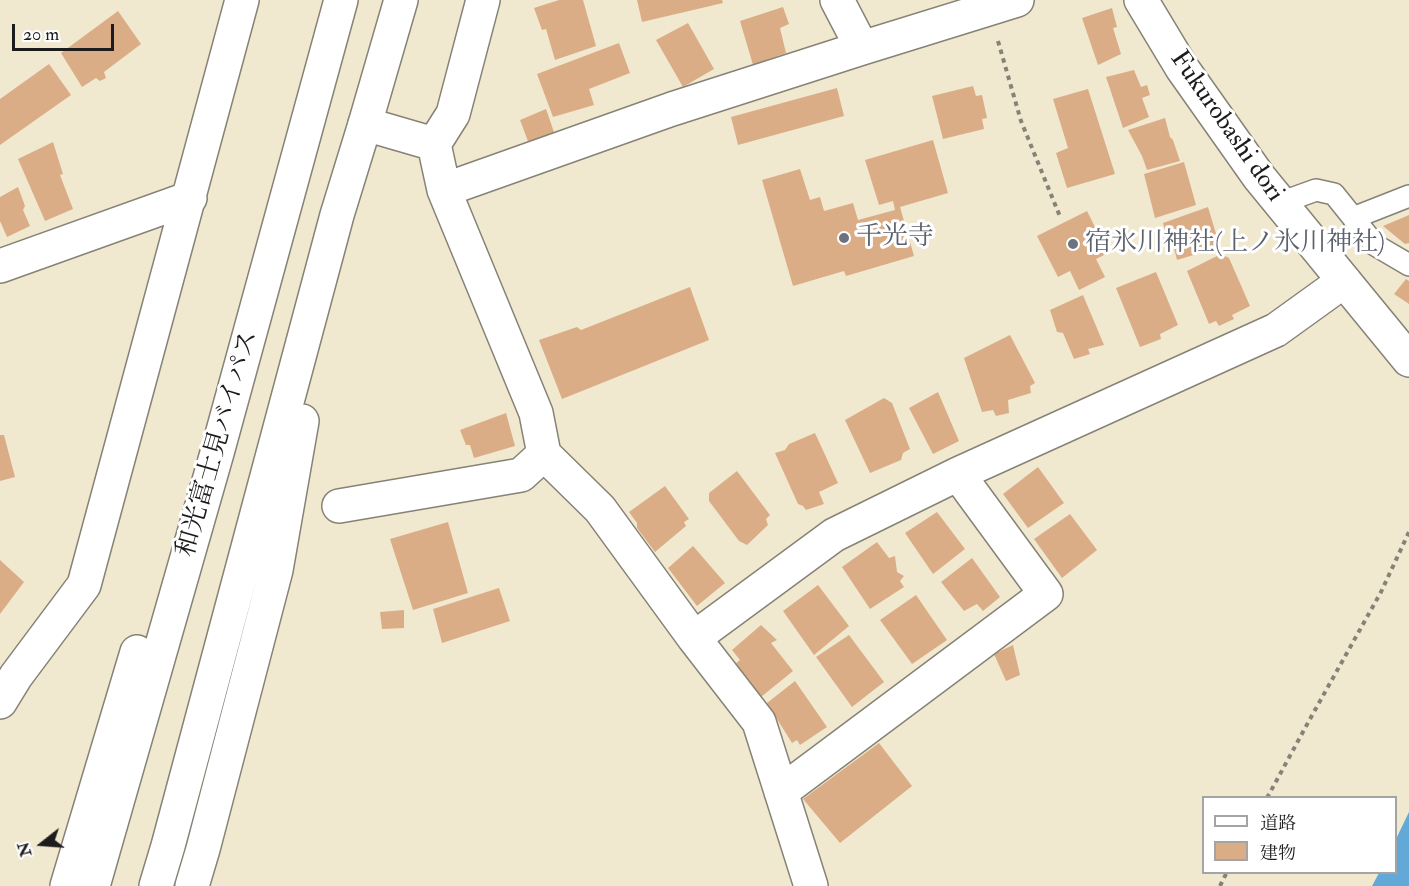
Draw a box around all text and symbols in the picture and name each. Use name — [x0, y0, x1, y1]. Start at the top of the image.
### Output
scale bar — [15, 12, 117, 50]
text: 20 m — [23, 23, 59, 46]
street label: Fukurobashi dori — [1162, 45, 1290, 209]
place label: 千光寺 — [856, 222, 934, 254]
place label: 宿氷川神社(上ノ氷川神社) — [1085, 228, 1385, 260]
marker: 千光寺 — [837, 231, 851, 245]
marker: 宿氷川神社(上ノ氷川神社) — [1066, 237, 1080, 251]
street label: 和光富士見バイパス — [172, 327, 266, 561]
legend — [1202, 796, 1397, 874]
text: 道路 — [1260, 812, 1296, 835]
north arrow — [12, 814, 72, 874]
text: N — [13, 839, 36, 859]
text: 建物 — [1260, 842, 1296, 865]

